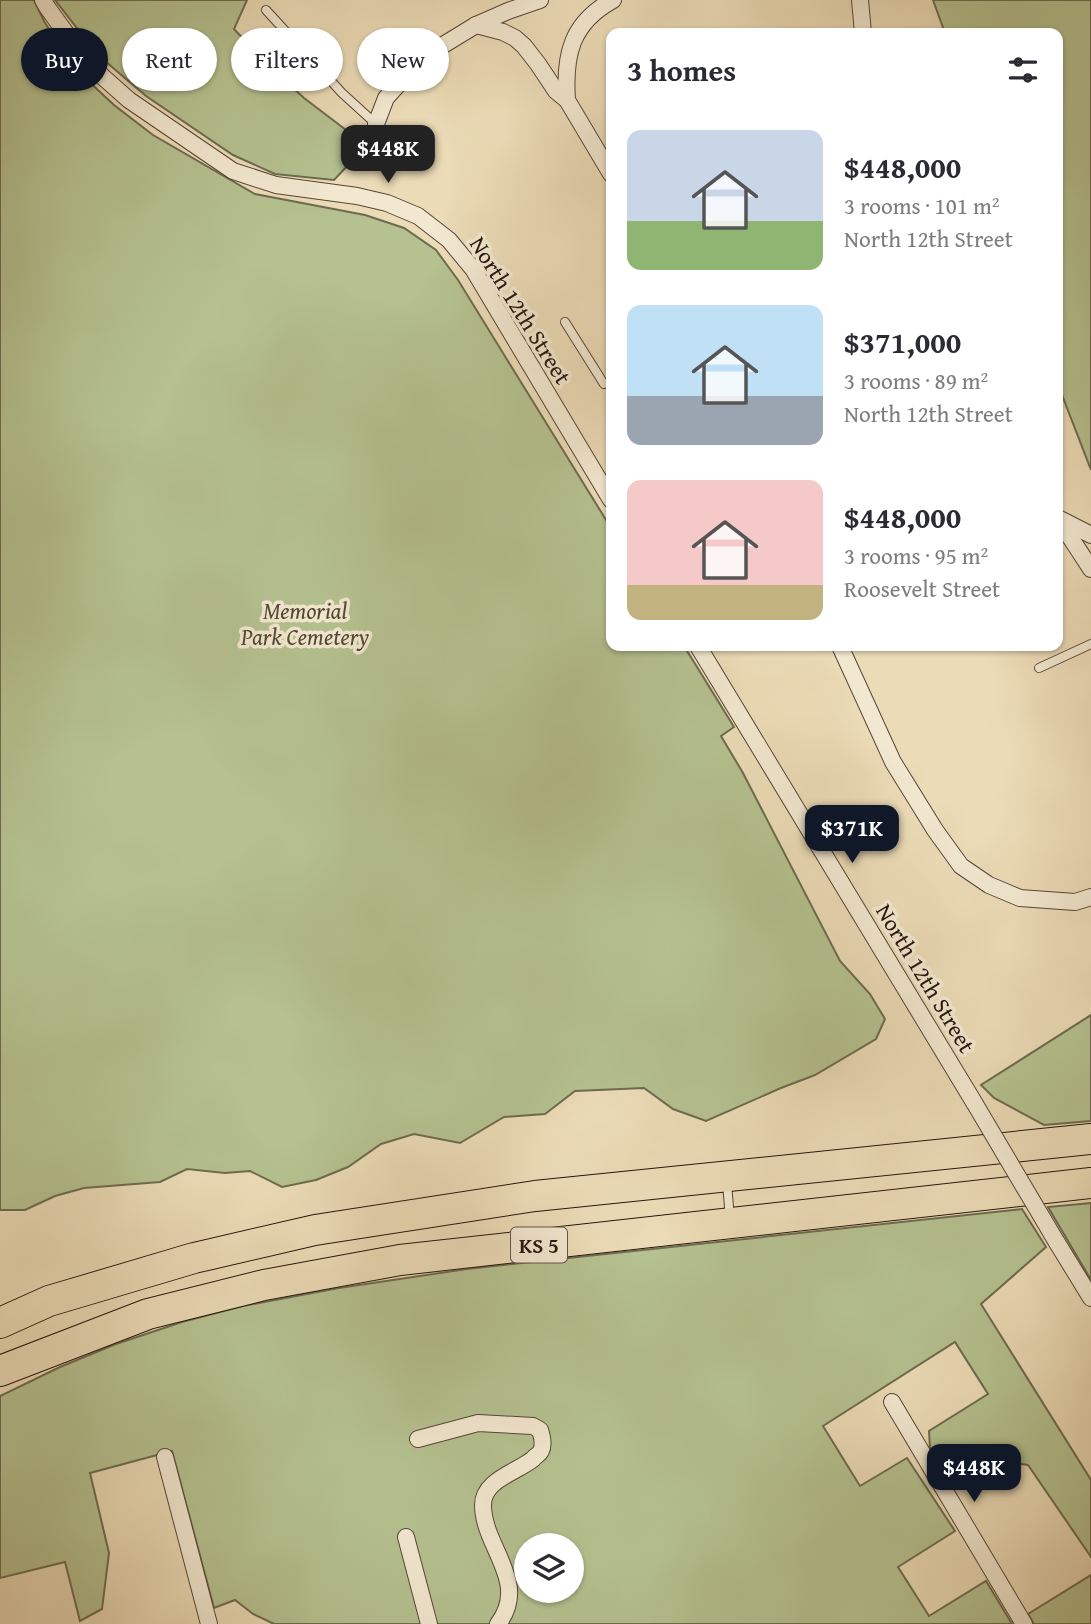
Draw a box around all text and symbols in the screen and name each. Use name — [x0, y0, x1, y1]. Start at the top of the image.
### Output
chip: Buy — [21, 28, 108, 91]
chip: Rent — [122, 28, 217, 91]
chip: Filters — [231, 28, 343, 91]
chip: New — [357, 28, 449, 91]
text: 3 homes — [627, 48, 736, 92]
icon: filters — [1004, 51, 1042, 89]
pin: $448K — [339, 125, 437, 185]
text: $448K — [357, 131, 419, 164]
text: $448,000 — [844, 145, 961, 189]
icon: home — [683, 158, 767, 242]
text: 3 rooms · 101 m² — [844, 189, 999, 222]
text: North 12th Street — [844, 222, 1013, 255]
street label: North 12th Street — [462, 230, 580, 390]
text: $371,000 — [844, 320, 961, 364]
icon: home — [683, 333, 767, 417]
text: 3 rooms · 89 m² — [844, 364, 988, 397]
text: North 12th Street — [844, 397, 1013, 430]
text: $448,000 — [844, 495, 961, 539]
icon: home — [683, 508, 767, 592]
text: 3 rooms · 95 m² — [844, 539, 988, 572]
text: Roosevelt Street — [844, 572, 1000, 605]
park label: Memorial Park Cemetery — [240, 594, 369, 653]
pin: $371K — [803, 806, 901, 865]
text: $371K — [821, 811, 883, 844]
street label: North 12th Street — [868, 897, 984, 1059]
road number: KS 5 — [511, 1228, 567, 1262]
pin: $448K — [925, 1444, 1023, 1504]
text: $448K — [943, 1450, 1005, 1483]
map controls — [514, 1533, 584, 1603]
button: layers — [514, 1533, 584, 1603]

